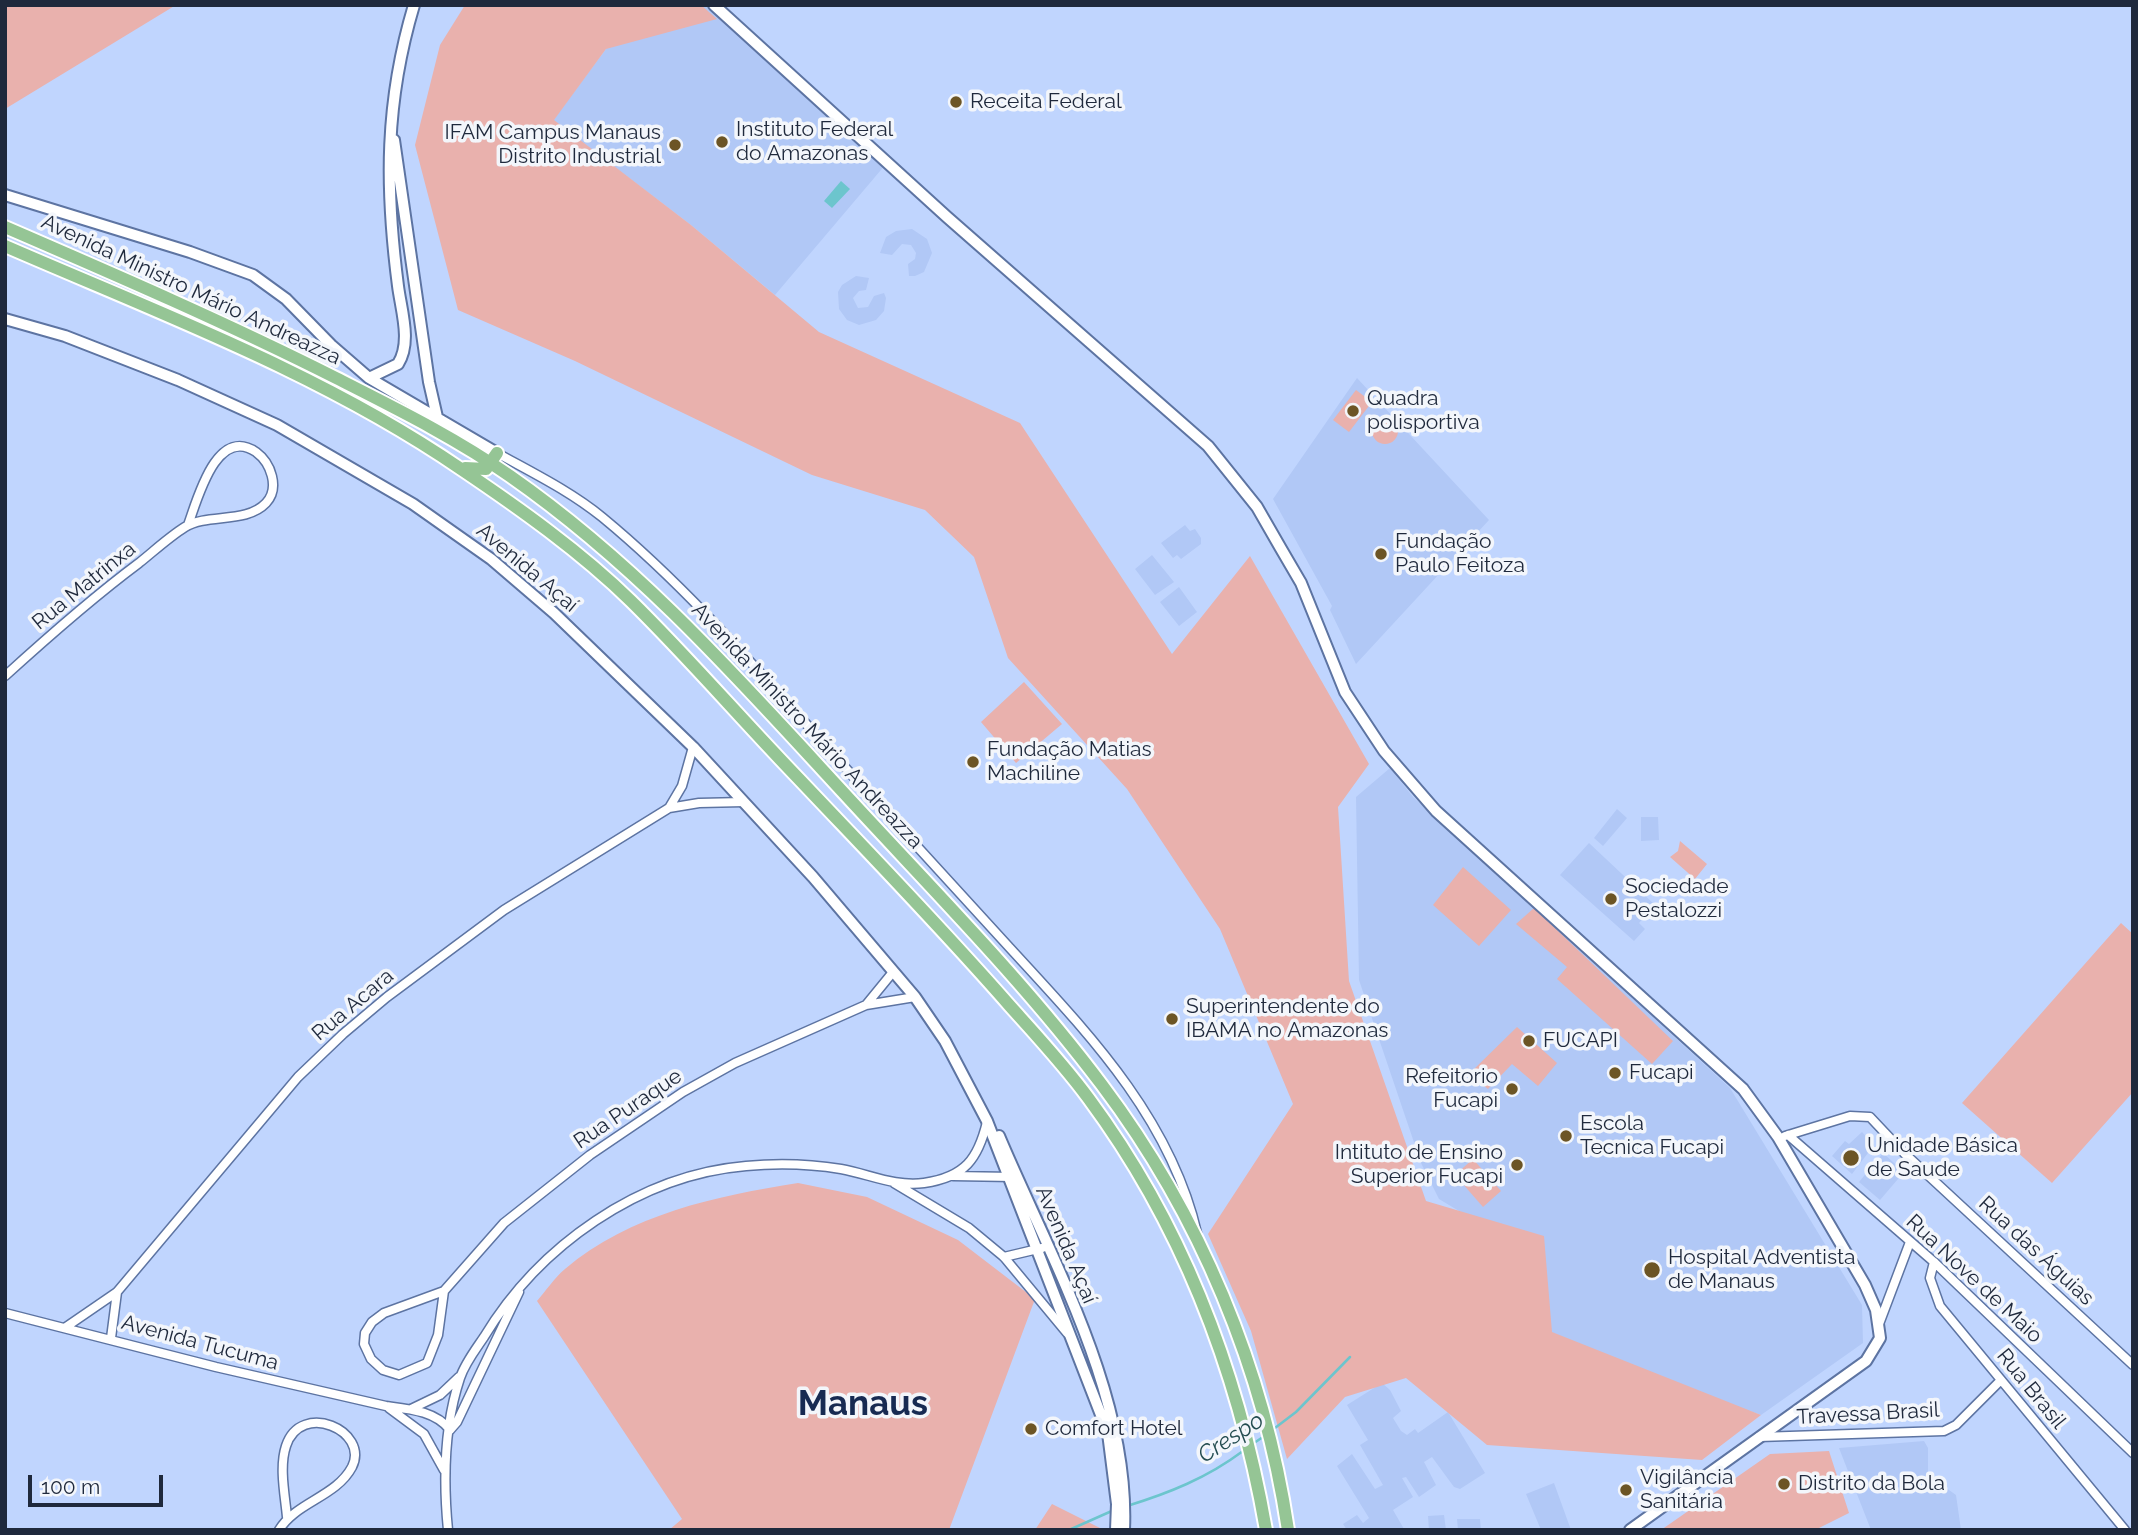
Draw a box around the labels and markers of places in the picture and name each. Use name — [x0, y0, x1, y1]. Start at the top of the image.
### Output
place label: Receita Federal — [970, 89, 1122, 115]
marker: Receita Federal — [948, 94, 964, 110]
place label: Instituto Federal do Amazonas — [736, 117, 893, 167]
place label: IFAM Campus Manaus Distrito Industrial — [445, 120, 661, 170]
marker: Instituto Federal do Amazonas — [714, 134, 730, 150]
marker: IFAM Campus Manaus Distrito Industrial — [667, 137, 683, 153]
place label: Quadra polisportiva — [1367, 386, 1480, 436]
marker: Quadra polisportiva — [1345, 403, 1361, 419]
place label: Fundação Paulo Feitoza — [1395, 529, 1525, 579]
marker: Fundação Paulo Feitoza — [1373, 546, 1389, 562]
place label: Fundação Matias Machiline — [987, 737, 1152, 787]
marker: Fundação Matias Machiline — [965, 754, 981, 770]
place label: Sociedade Pestalozzi — [1625, 874, 1729, 924]
marker: Sociedade Pestalozzi — [1603, 891, 1619, 907]
place label: Superintendente do IBAMA no Amazonas — [1186, 994, 1388, 1044]
marker: Superintendente do IBAMA no Amazonas — [1164, 1011, 1180, 1027]
place label: FUCAPI — [1543, 1028, 1618, 1054]
marker: FUCAPI — [1521, 1033, 1537, 1049]
place label: Fucapi — [1629, 1060, 1694, 1086]
place label: Refeitorio Fucapi — [1405, 1064, 1498, 1114]
marker: Fucapi — [1607, 1065, 1623, 1081]
marker: Refeitorio Fucapi — [1504, 1081, 1520, 1097]
place label: Escola Tecnica Fucapi — [1580, 1111, 1724, 1161]
marker: Escola Tecnica Fucapi — [1558, 1128, 1574, 1144]
place label: Unidade Básica de Saude — [1867, 1133, 2018, 1183]
place label: Intituto de Ensino Superior Fucapi — [1335, 1140, 1503, 1190]
marker: Unidade Básica de Saude — [1841, 1148, 1861, 1168]
marker: Intituto de Ensino Superior Fucapi — [1509, 1157, 1525, 1173]
place label: Hospital Adventista de Manaus — [1668, 1245, 1856, 1295]
marker: Hospital Adventista de Manaus — [1642, 1260, 1662, 1280]
place label: Comfort Hotel — [1045, 1416, 1182, 1442]
marker: Comfort Hotel — [1023, 1421, 1039, 1437]
place label: Vigilância Sanitária — [1640, 1465, 1733, 1515]
place label: Distrito da Bola — [1798, 1471, 1945, 1497]
marker: Distrito da Bola — [1776, 1476, 1792, 1492]
marker: Vigilância Sanitária — [1618, 1482, 1634, 1498]

